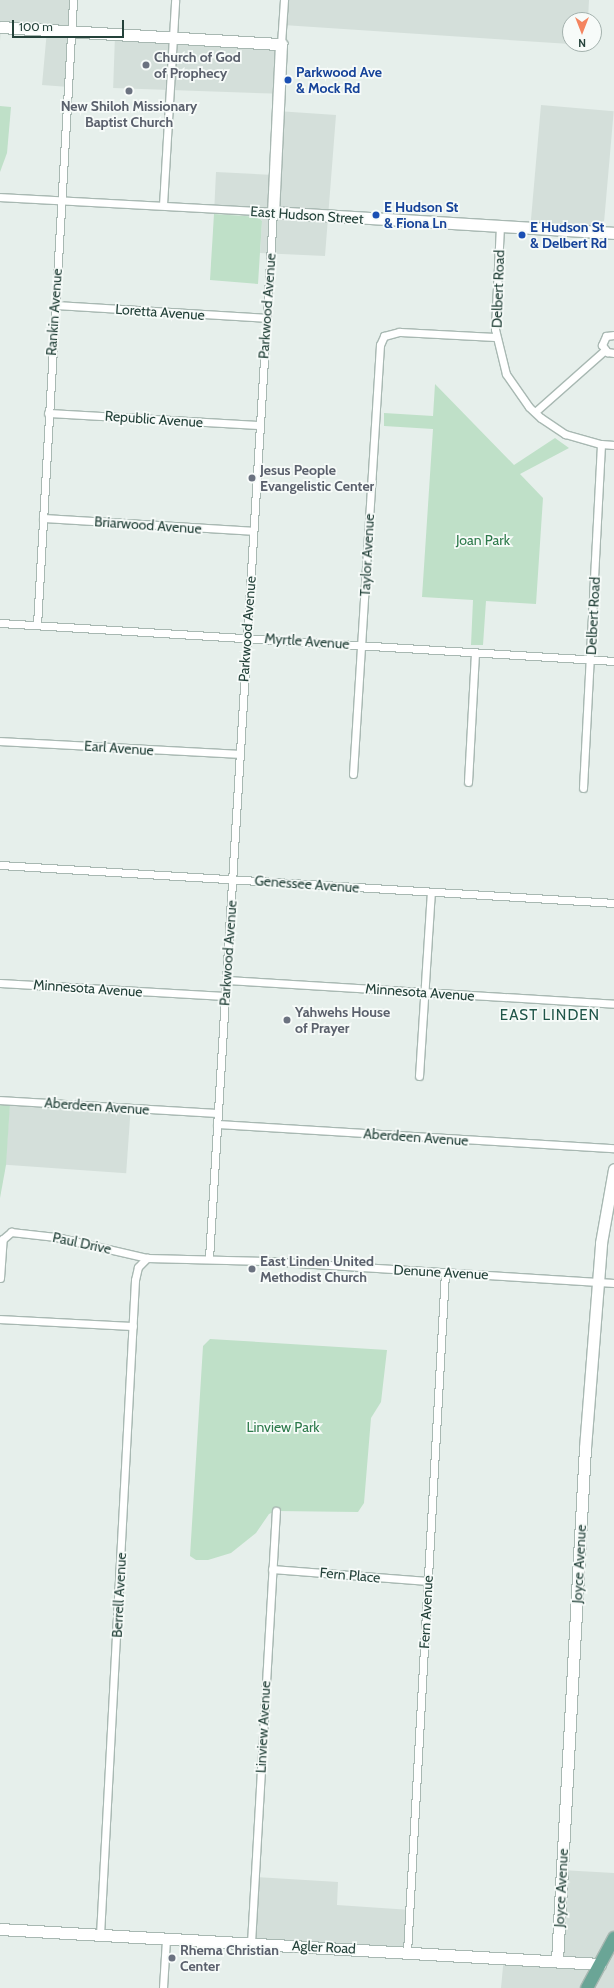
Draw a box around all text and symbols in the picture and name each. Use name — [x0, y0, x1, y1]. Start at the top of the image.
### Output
scale bar — [14, 12, 126, 38]
north arrow — [562, 12, 602, 52]
text: 100 m — [19, 19, 53, 34]
text: N — [578, 36, 586, 50]
place label: Church of God of Prophecy — [154, 49, 241, 82]
marker: Church of God of Prophecy — [141, 60, 151, 70]
place label: Parkwood Ave & Mock Rd — [296, 64, 382, 96]
marker: Parkwood Ave & Mock Rd — [283, 75, 293, 85]
marker: New Shiloh Missionary Baptist Church — [124, 86, 134, 96]
place label: New Shiloh Missionary Baptist Church — [61, 98, 197, 130]
place label: E Hudson St & Fiona Ln — [384, 199, 458, 232]
street label: East Hudson Street — [250, 203, 364, 227]
marker: E Hudson St & Fiona Ln — [371, 210, 381, 220]
place label: E Hudson St & Delbert Rd — [530, 219, 607, 252]
marker: E Hudson St & Delbert Rd — [517, 230, 527, 240]
street label: Delbert Road — [488, 250, 508, 328]
street label: Parkwood Avenue — [255, 253, 279, 359]
street label: Rankin Avenue — [43, 268, 65, 356]
street label: Loretta Avenue — [115, 300, 205, 324]
street label: Republic Avenue — [104, 407, 204, 431]
place label: Jesus People Evangelistic Center — [260, 462, 374, 494]
marker: Jesus People Evangelistic Center — [247, 473, 257, 483]
street label: Briarwood Avenue — [94, 513, 202, 537]
street label: Taylor Avenue — [356, 513, 378, 597]
park label: Joan Park — [456, 532, 510, 548]
street label: Parkwood Avenue — [235, 576, 259, 682]
street label: Delbert Road — [583, 577, 603, 655]
street label: Myrtle Avenue — [264, 630, 350, 652]
street label: Earl Avenue — [84, 737, 154, 759]
street label: Genessee Avenue — [254, 872, 360, 896]
street label: Parkwood Avenue — [216, 900, 240, 1006]
street label: Minnesota Avenue — [33, 976, 143, 1000]
street label: Minnesota Avenue — [365, 980, 475, 1004]
place label: Yahwehs House of Prayer — [295, 1004, 390, 1036]
district label: EAST LINDEN — [500, 1007, 600, 1025]
marker: Yahwehs House of Prayer — [282, 1015, 292, 1025]
street label: Aberdeen Avenue — [44, 1094, 150, 1118]
street label: Aberdeen Avenue — [363, 1125, 469, 1149]
street label: Paul Drive — [51, 1229, 113, 1257]
place label: East Linden United Methodist Church — [260, 1253, 374, 1286]
street label: Denune Avenue — [393, 1261, 489, 1283]
marker: East Linden United Methodist Church — [247, 1264, 257, 1274]
park label: Linview Park — [246, 1419, 320, 1435]
street label: Joyce Avenue — [569, 1524, 589, 1604]
street label: Berrell Avenue — [108, 1552, 130, 1638]
street label: Fern Place — [319, 1564, 381, 1586]
street label: Fern Avenue — [416, 1575, 436, 1649]
street label: Linview Avenue — [252, 1680, 274, 1774]
street label: Joyce Avenue — [551, 1848, 571, 1928]
street label: Agler Road — [292, 1937, 356, 1957]
place label: Rhema Christian Center — [180, 1942, 279, 1974]
marker: Rhema Christian Center — [167, 1953, 177, 1963]

